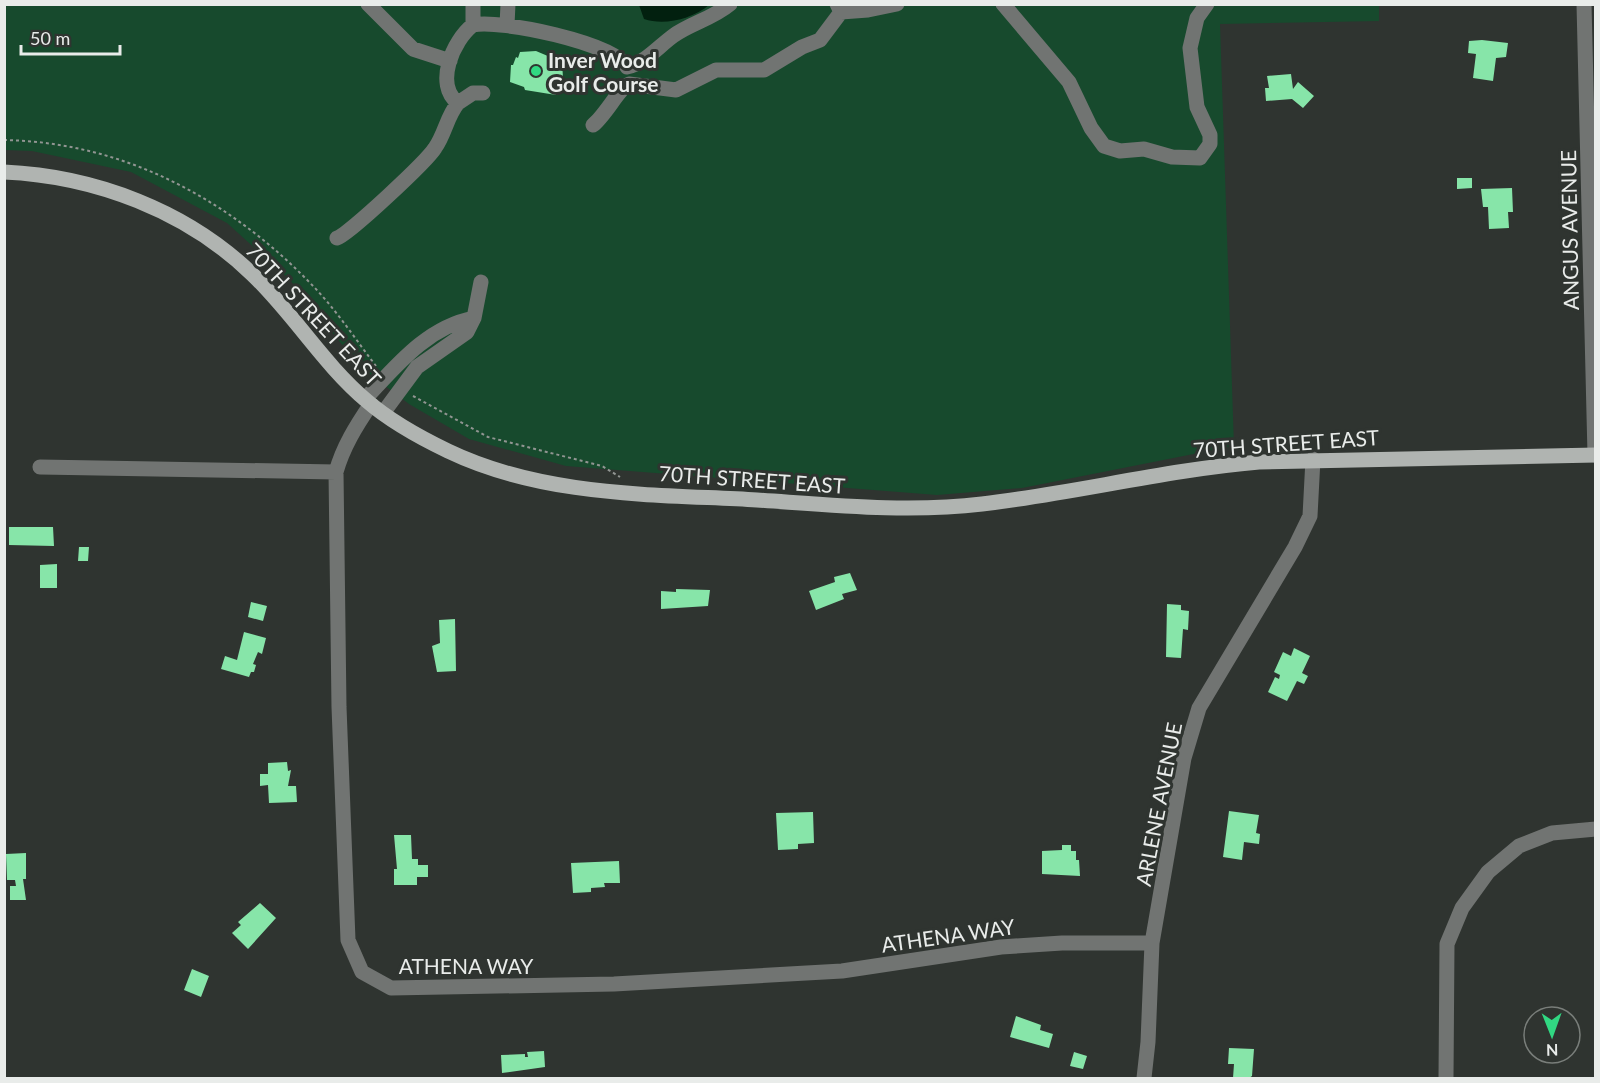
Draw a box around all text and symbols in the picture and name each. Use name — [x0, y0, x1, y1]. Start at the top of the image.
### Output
scale bar — [21, 18, 120, 56]
text: 50 m — [30, 27, 70, 49]
place label: Inver Wood Golf Course — [548, 47, 658, 96]
marker: Inver Wood Golf Course — [529, 64, 543, 78]
street label: ANGUS AVENUE — [1555, 150, 1583, 310]
street label: 70TH STREET EAST — [241, 237, 387, 391]
street label: 70TH STREET EAST — [1192, 424, 1381, 462]
street label: 70TH STREET EAST — [658, 460, 847, 498]
street label: ARLENE AVENUE — [1130, 720, 1186, 888]
street label: ATHENA WAY — [880, 913, 1017, 957]
street label: ATHENA WAY — [399, 953, 534, 978]
north arrow — [1522, 1005, 1582, 1065]
text: N — [1546, 1041, 1559, 1060]

